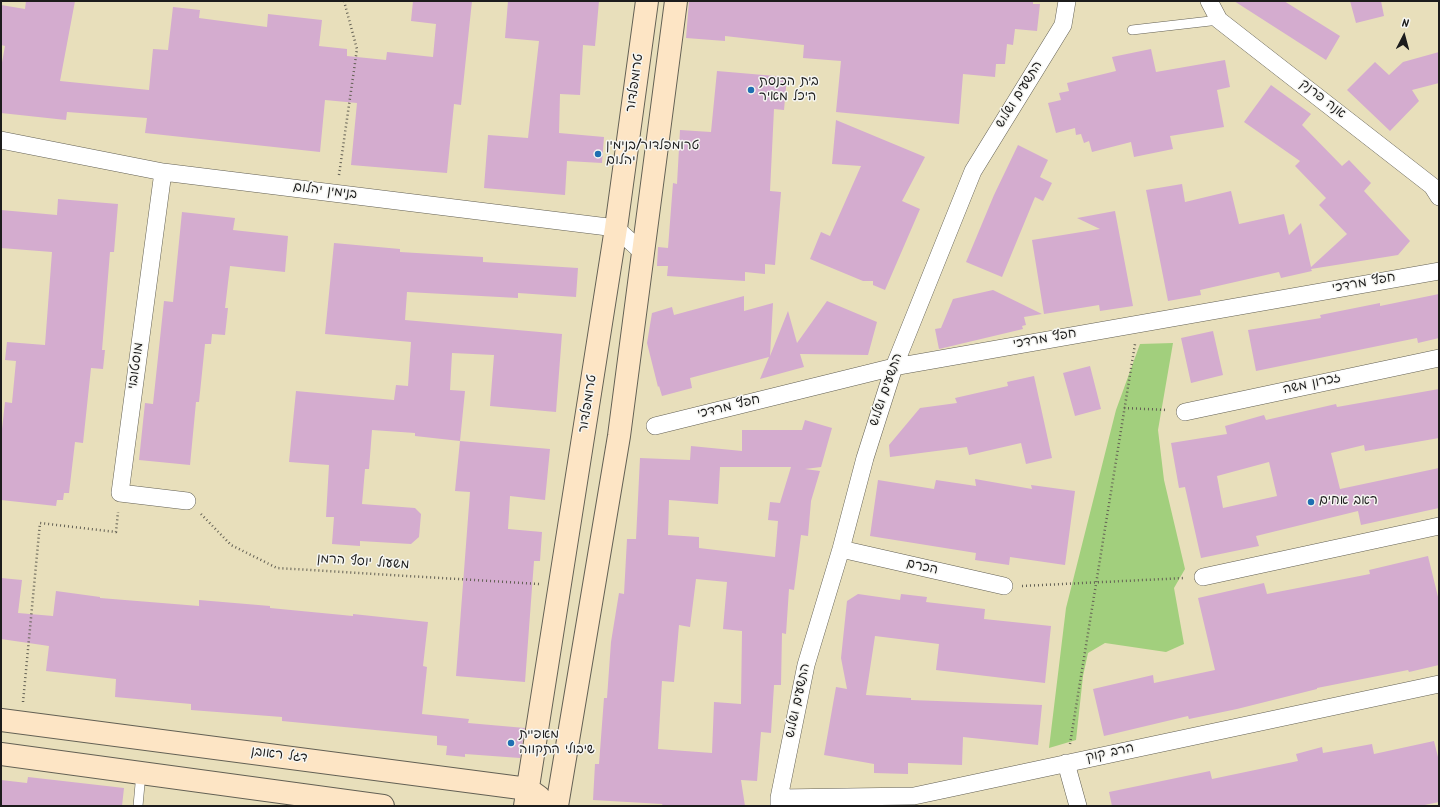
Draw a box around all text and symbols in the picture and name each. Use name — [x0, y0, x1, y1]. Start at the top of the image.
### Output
text: N — [1401, 15, 1410, 33]
north arrow — [1384, 16, 1424, 56]
street label: טרומפלדור — [624, 53, 648, 113]
street label: התשעים ושלוש — [993, 59, 1047, 131]
place label: בית הכנסת היכל מאיר — [759, 75, 819, 106]
street label: אנה פרנק — [1296, 77, 1348, 123]
marker: בית הכנסת היכל מאיר — [746, 85, 756, 95]
place label: טרומפלדור/בנימין יהלום — [606, 139, 699, 170]
marker: טרומפלדור/בנימין יהלום — [593, 149, 603, 159]
street label: בנימין יהלום — [292, 180, 358, 204]
street label: חפץ מרדכי — [1331, 271, 1397, 297]
street label: חפץ מרדכי — [1012, 327, 1078, 353]
street label: מוסטובוי — [126, 342, 148, 390]
street label: התשעים ושלוש — [867, 352, 907, 428]
street label: זכרון משה — [1282, 371, 1342, 399]
street label: טרומפלדור — [577, 374, 601, 434]
street label: חפץ מרדכי — [696, 393, 762, 423]
place label: ראב אחים — [1319, 494, 1378, 510]
marker: ראב אחים — [1306, 497, 1316, 507]
street label: משעול יוסף הרמן — [316, 552, 410, 574]
street label: הכרם — [905, 557, 939, 579]
street label: התשעים ושלוש — [783, 662, 815, 740]
place label: מאפיית שיבולי התקווה — [519, 728, 595, 759]
marker: מאפיית שיבולי התקווה — [506, 738, 516, 748]
street label: הרב קוק — [1084, 741, 1136, 767]
street label: דגל ראובן — [250, 745, 308, 767]

